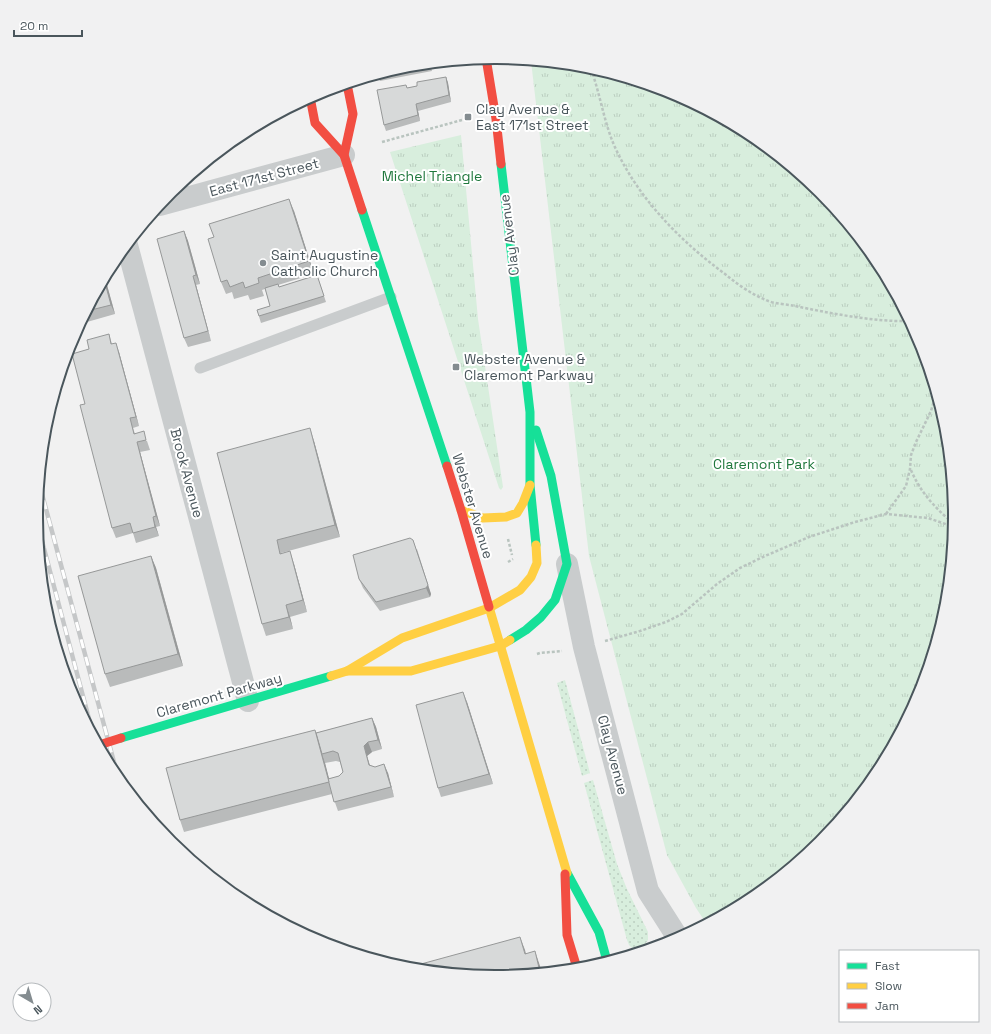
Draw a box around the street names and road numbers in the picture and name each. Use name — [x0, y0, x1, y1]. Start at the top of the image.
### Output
street label: East 171st Street — [207, 154, 321, 200]
street label: Clay Avenue — [495, 193, 523, 277]
street label: Brook Avenue — [166, 426, 208, 520]
street label: Webster Avenue — [448, 451, 498, 561]
street label: Claremont Parkway — [154, 668, 284, 722]
street label: Clay Avenue — [594, 713, 632, 797]

